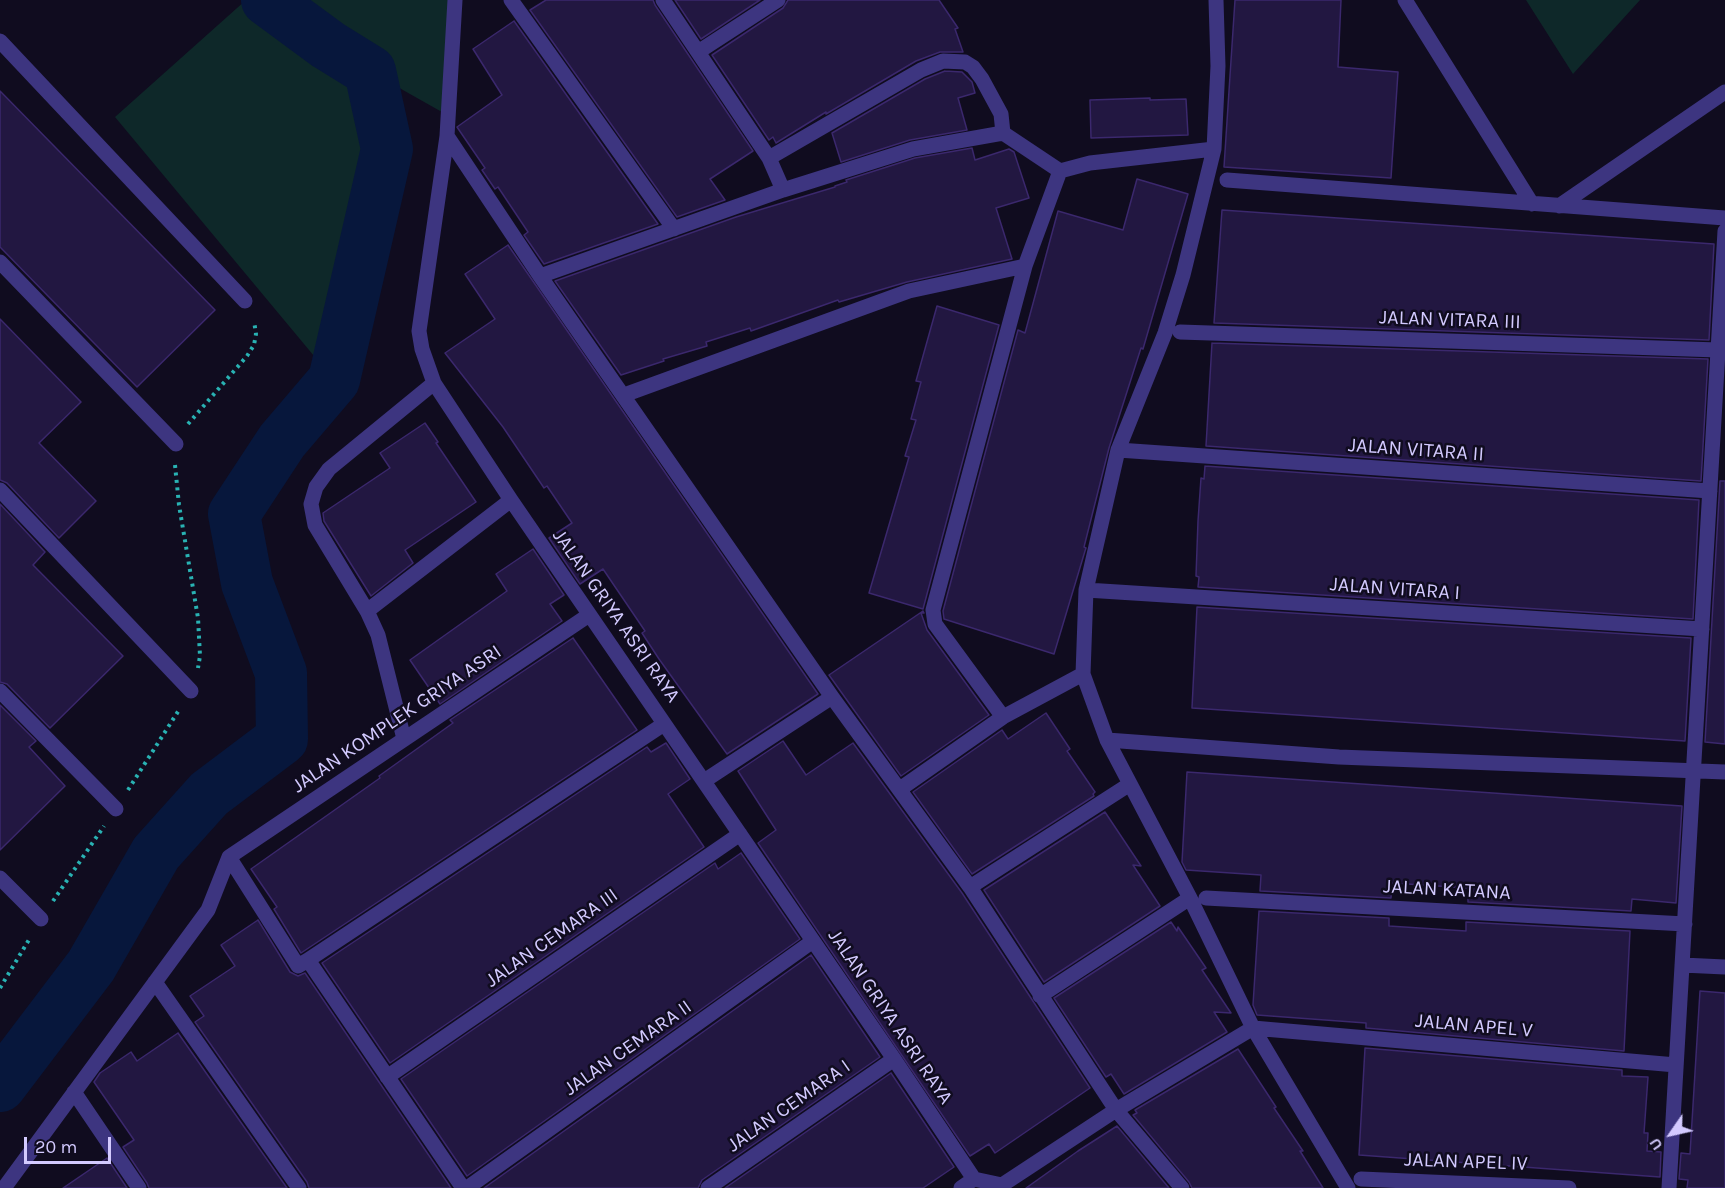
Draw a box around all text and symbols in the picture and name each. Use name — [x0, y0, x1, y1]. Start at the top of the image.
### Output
street label: JALAN VITARA III — [1379, 306, 1521, 334]
street label: JALAN VITARA II — [1347, 433, 1485, 467]
street label: JALAN GRIYA ASRI RAYA — [547, 525, 685, 707]
street label: JALAN VITARA I — [1329, 572, 1461, 606]
street label: JALAN KOMPLEK GRIYA ASRI — [288, 640, 506, 798]
street label: JALAN KATANA — [1383, 875, 1511, 905]
street label: JALAN CEMARA III — [481, 883, 623, 993]
street label: JALAN GRIYA ASRI RAYA — [822, 925, 958, 1109]
street label: JALAN CEMARA II — [559, 995, 697, 1101]
street label: JALAN APEL V — [1414, 1009, 1534, 1043]
street label: JALAN CEMARA I — [723, 1055, 855, 1157]
north arrow — [1641, 1104, 1701, 1164]
scale bar — [27, 1125, 114, 1163]
text: U — [1645, 1134, 1667, 1154]
text: 20 m — [35, 1136, 77, 1158]
street label: JALAN APEL IV — [1404, 1148, 1528, 1176]

